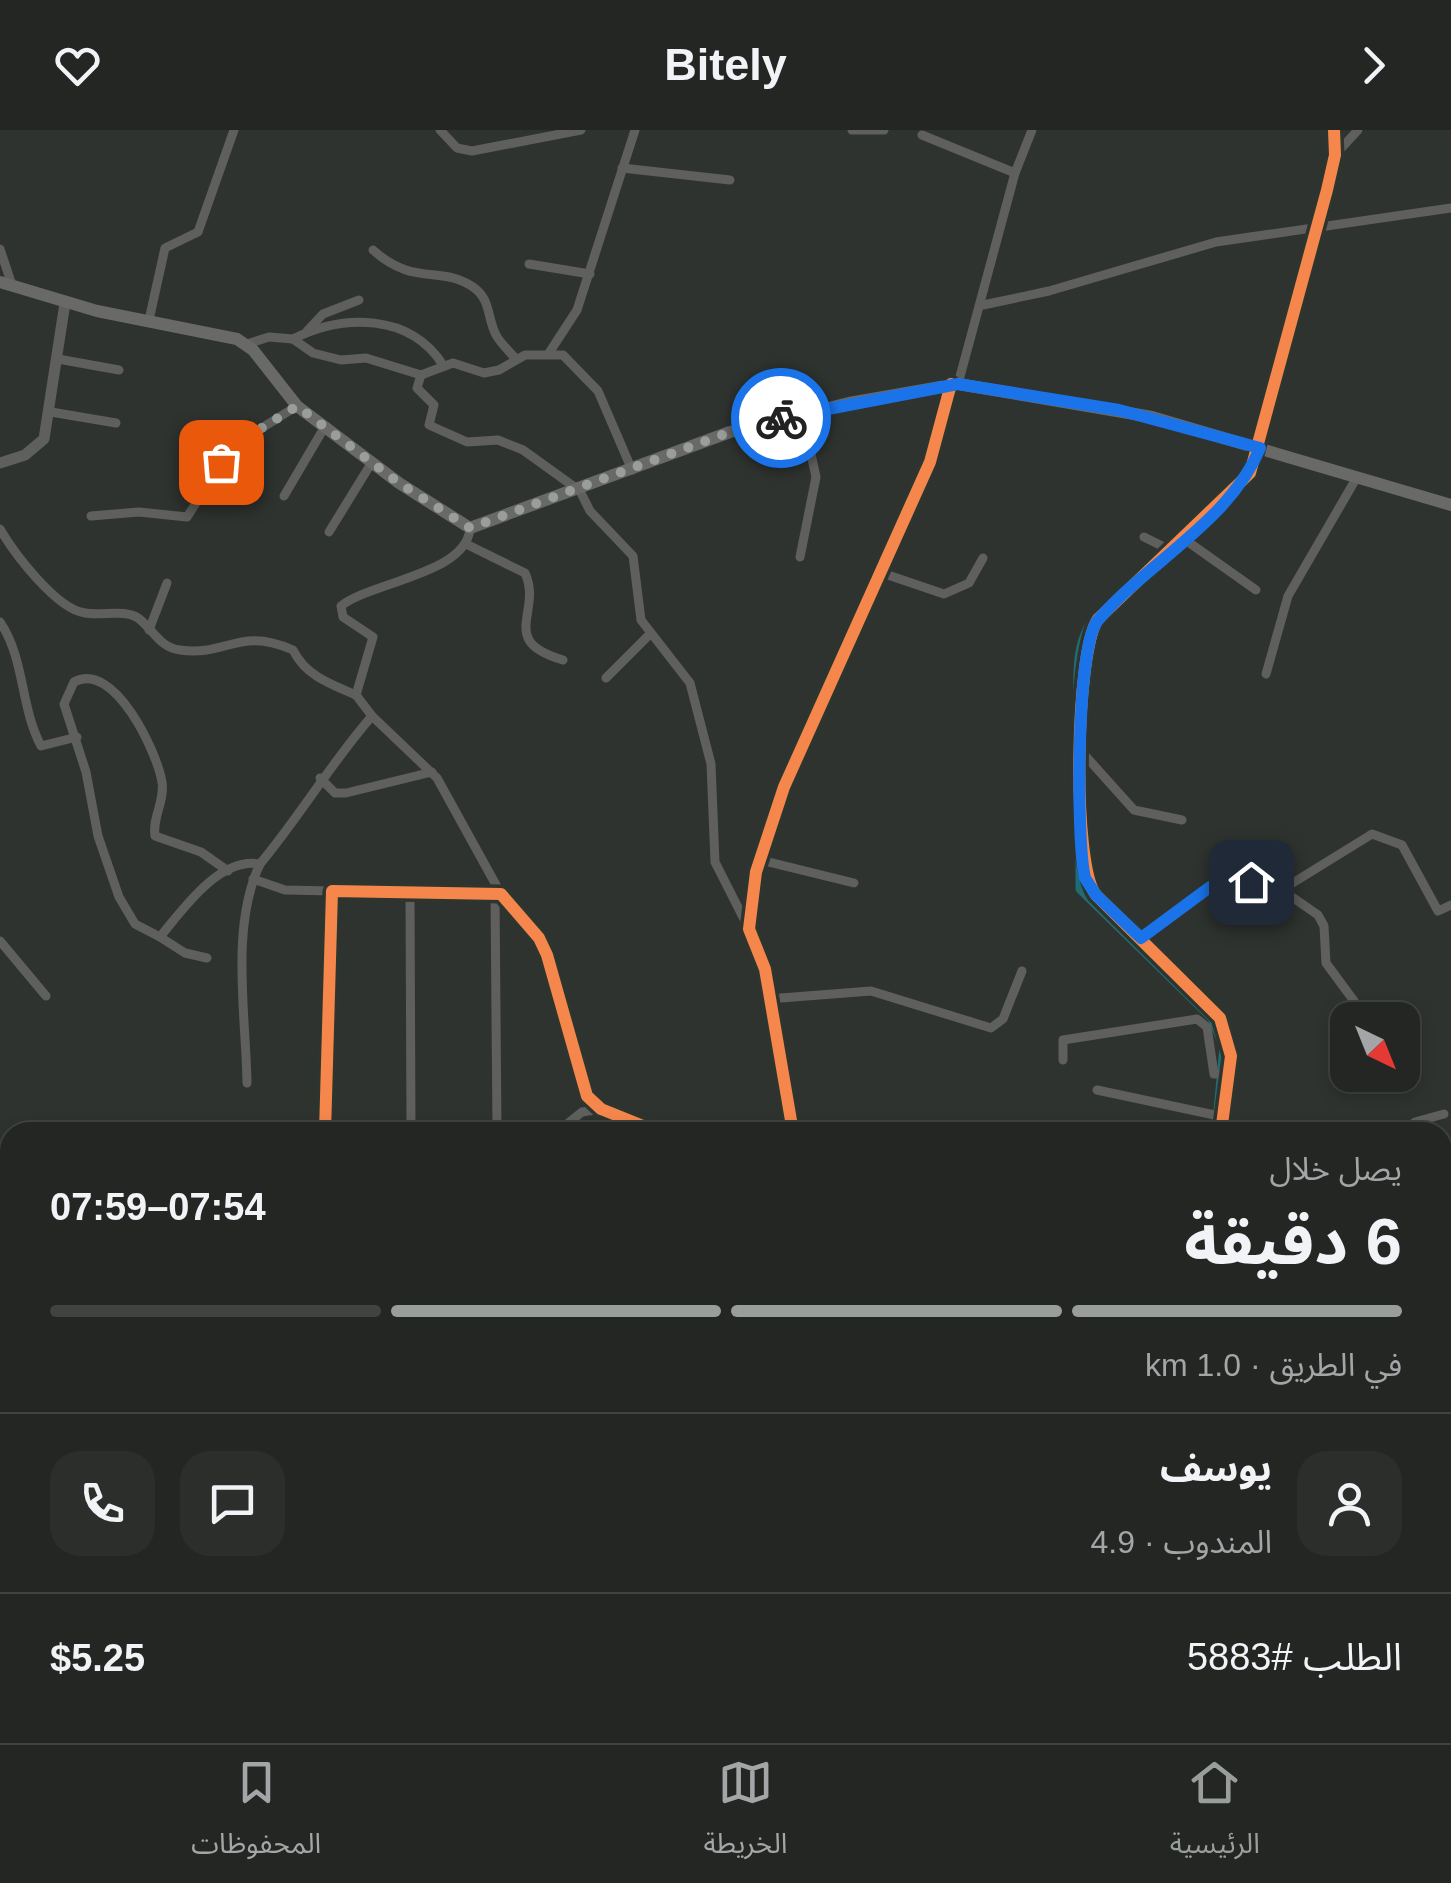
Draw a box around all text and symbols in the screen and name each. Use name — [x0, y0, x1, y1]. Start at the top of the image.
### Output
icon: heart — [50, 38, 105, 93]
icon: forward — [1346, 38, 1401, 93]
text: Bitely — [664, 39, 787, 90]
courier — [731, 368, 831, 468]
icon: bike — [754, 391, 809, 446]
pin — [179, 420, 264, 505]
icon: bag — [194, 435, 249, 490]
pin — [1209, 840, 1294, 925]
icon: home — [1224, 855, 1279, 910]
north arrow — [1330, 1002, 1420, 1092]
map controls — [1330, 1002, 1420, 1092]
text: يصل خلال — [1270, 1151, 1402, 1187]
text: 07:54–07:59 — [50, 1186, 266, 1228]
text: 6 دقيقة — [1184, 1205, 1402, 1278]
text: في الطريق · 1.0 km — [1145, 1347, 1402, 1383]
text: يوسف — [1160, 1447, 1272, 1489]
button: phone — [50, 1451, 155, 1556]
button: chat — [180, 1451, 285, 1556]
button: person — [1297, 1451, 1402, 1556]
text: المندوب · 4.9 — [1091, 1524, 1272, 1560]
text: الطلب #5883 — [1187, 1636, 1402, 1678]
text: $5.25 — [50, 1637, 145, 1679]
tab: المحفوظات — [191, 1755, 321, 1874]
tab: الخريطة — [704, 1755, 787, 1874]
tab: الرئيسية — [1170, 1755, 1260, 1874]

